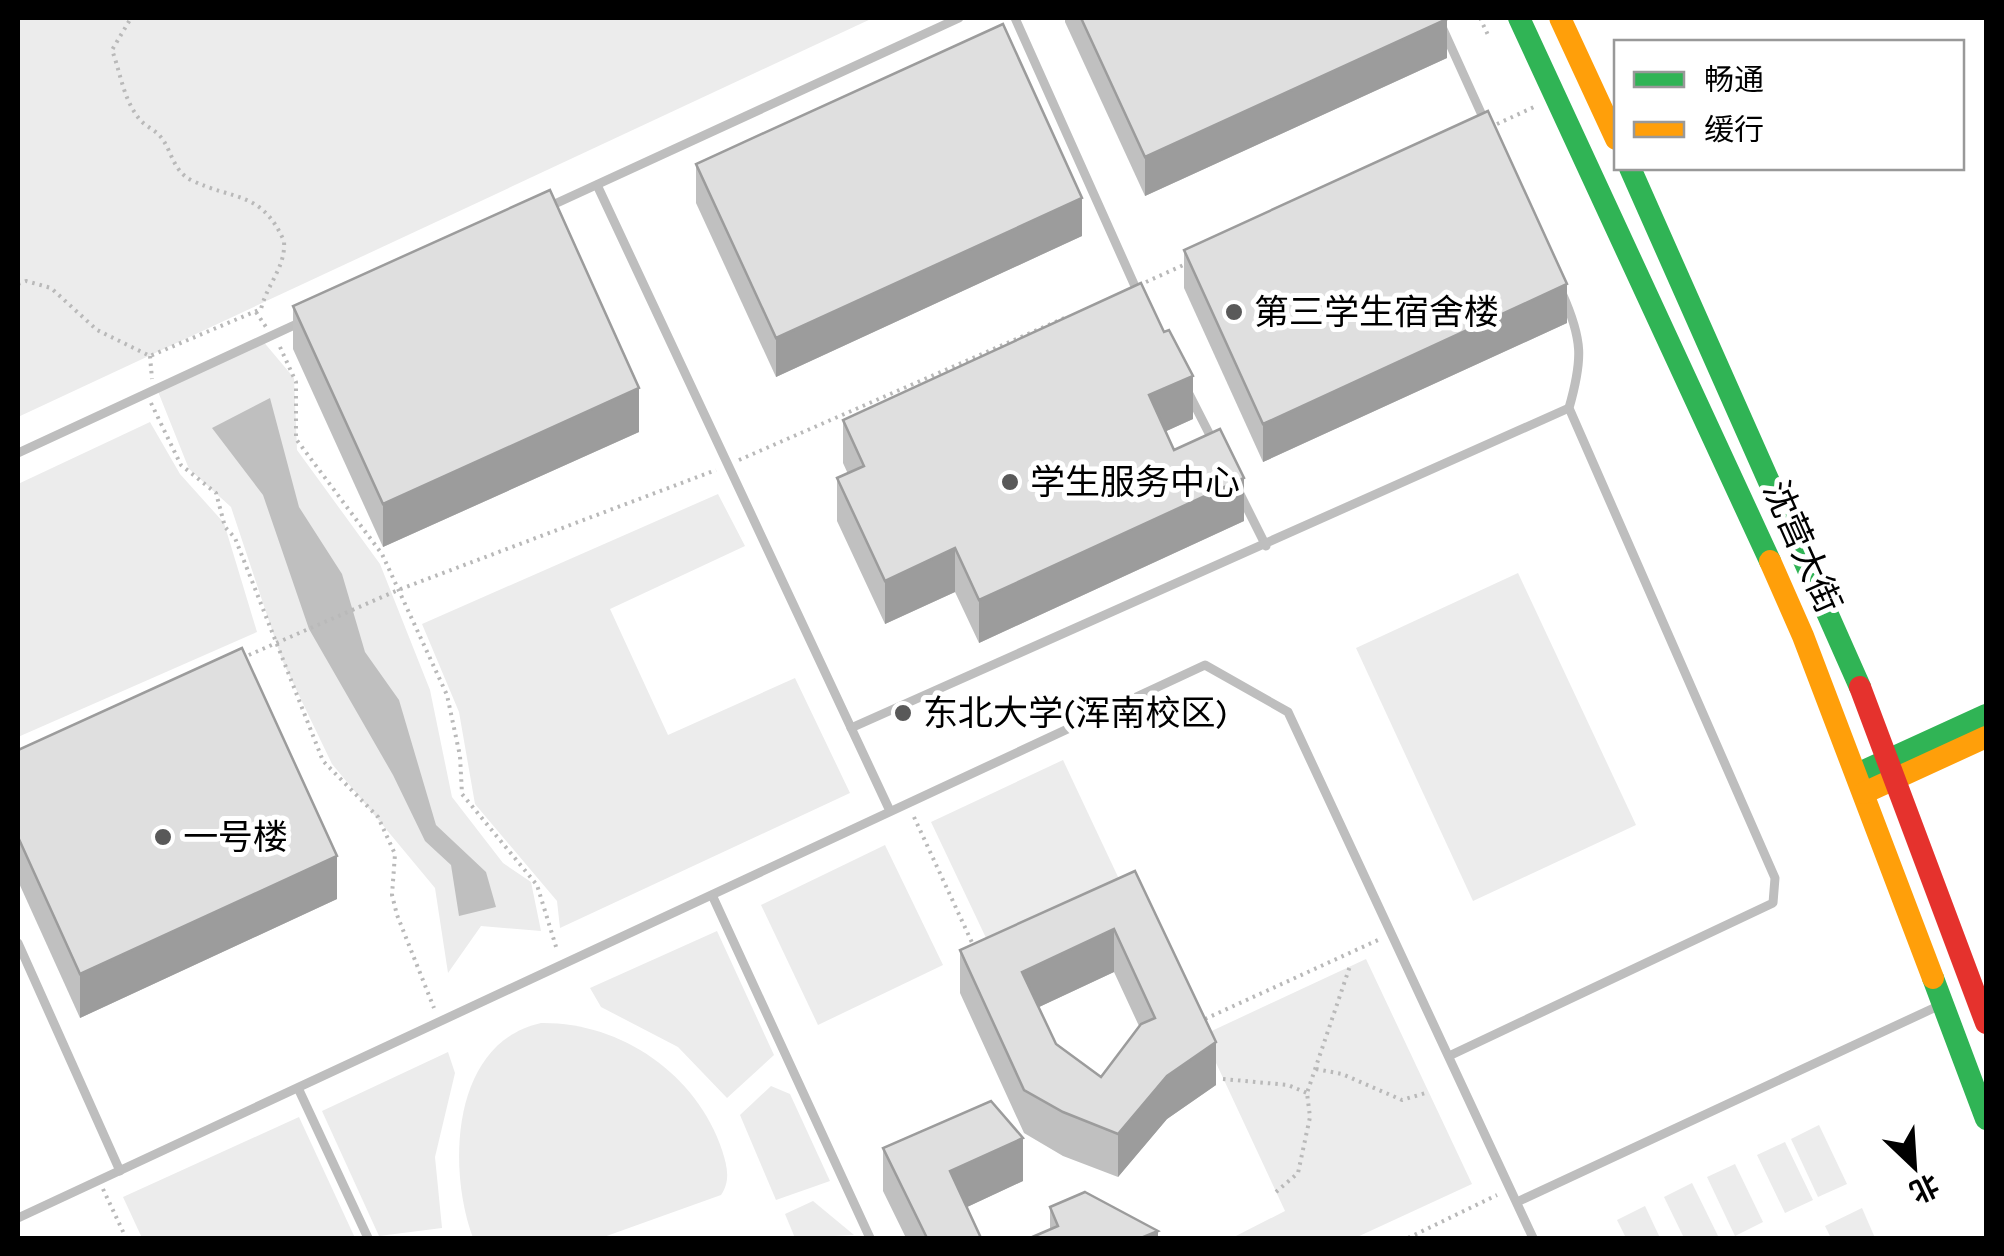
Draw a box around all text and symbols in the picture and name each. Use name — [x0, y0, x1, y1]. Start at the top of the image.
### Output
legend — [1614, 40, 1964, 170]
text: 畅通 — [1704, 62, 1764, 98]
text: 缓行 — [1704, 112, 1764, 148]
place label: 第三学生宿舍楼 — [1254, 292, 1499, 333]
marker: 第三学生宿舍楼 — [1223, 301, 1245, 323]
place label: 学生服务中心 — [1030, 462, 1240, 503]
marker: 学生服务中心 — [999, 471, 1021, 493]
street label: 沈营大街 — [1755, 475, 1849, 619]
place label: 东北大学(浑南校区) — [923, 693, 1228, 734]
marker: 东北大学(浑南校区) — [892, 702, 914, 724]
place label: 一号楼 — [183, 817, 288, 858]
marker: 一号楼 — [152, 826, 174, 848]
north arrow — [1864, 1116, 1964, 1216]
text: 北 — [1905, 1167, 1944, 1209]

